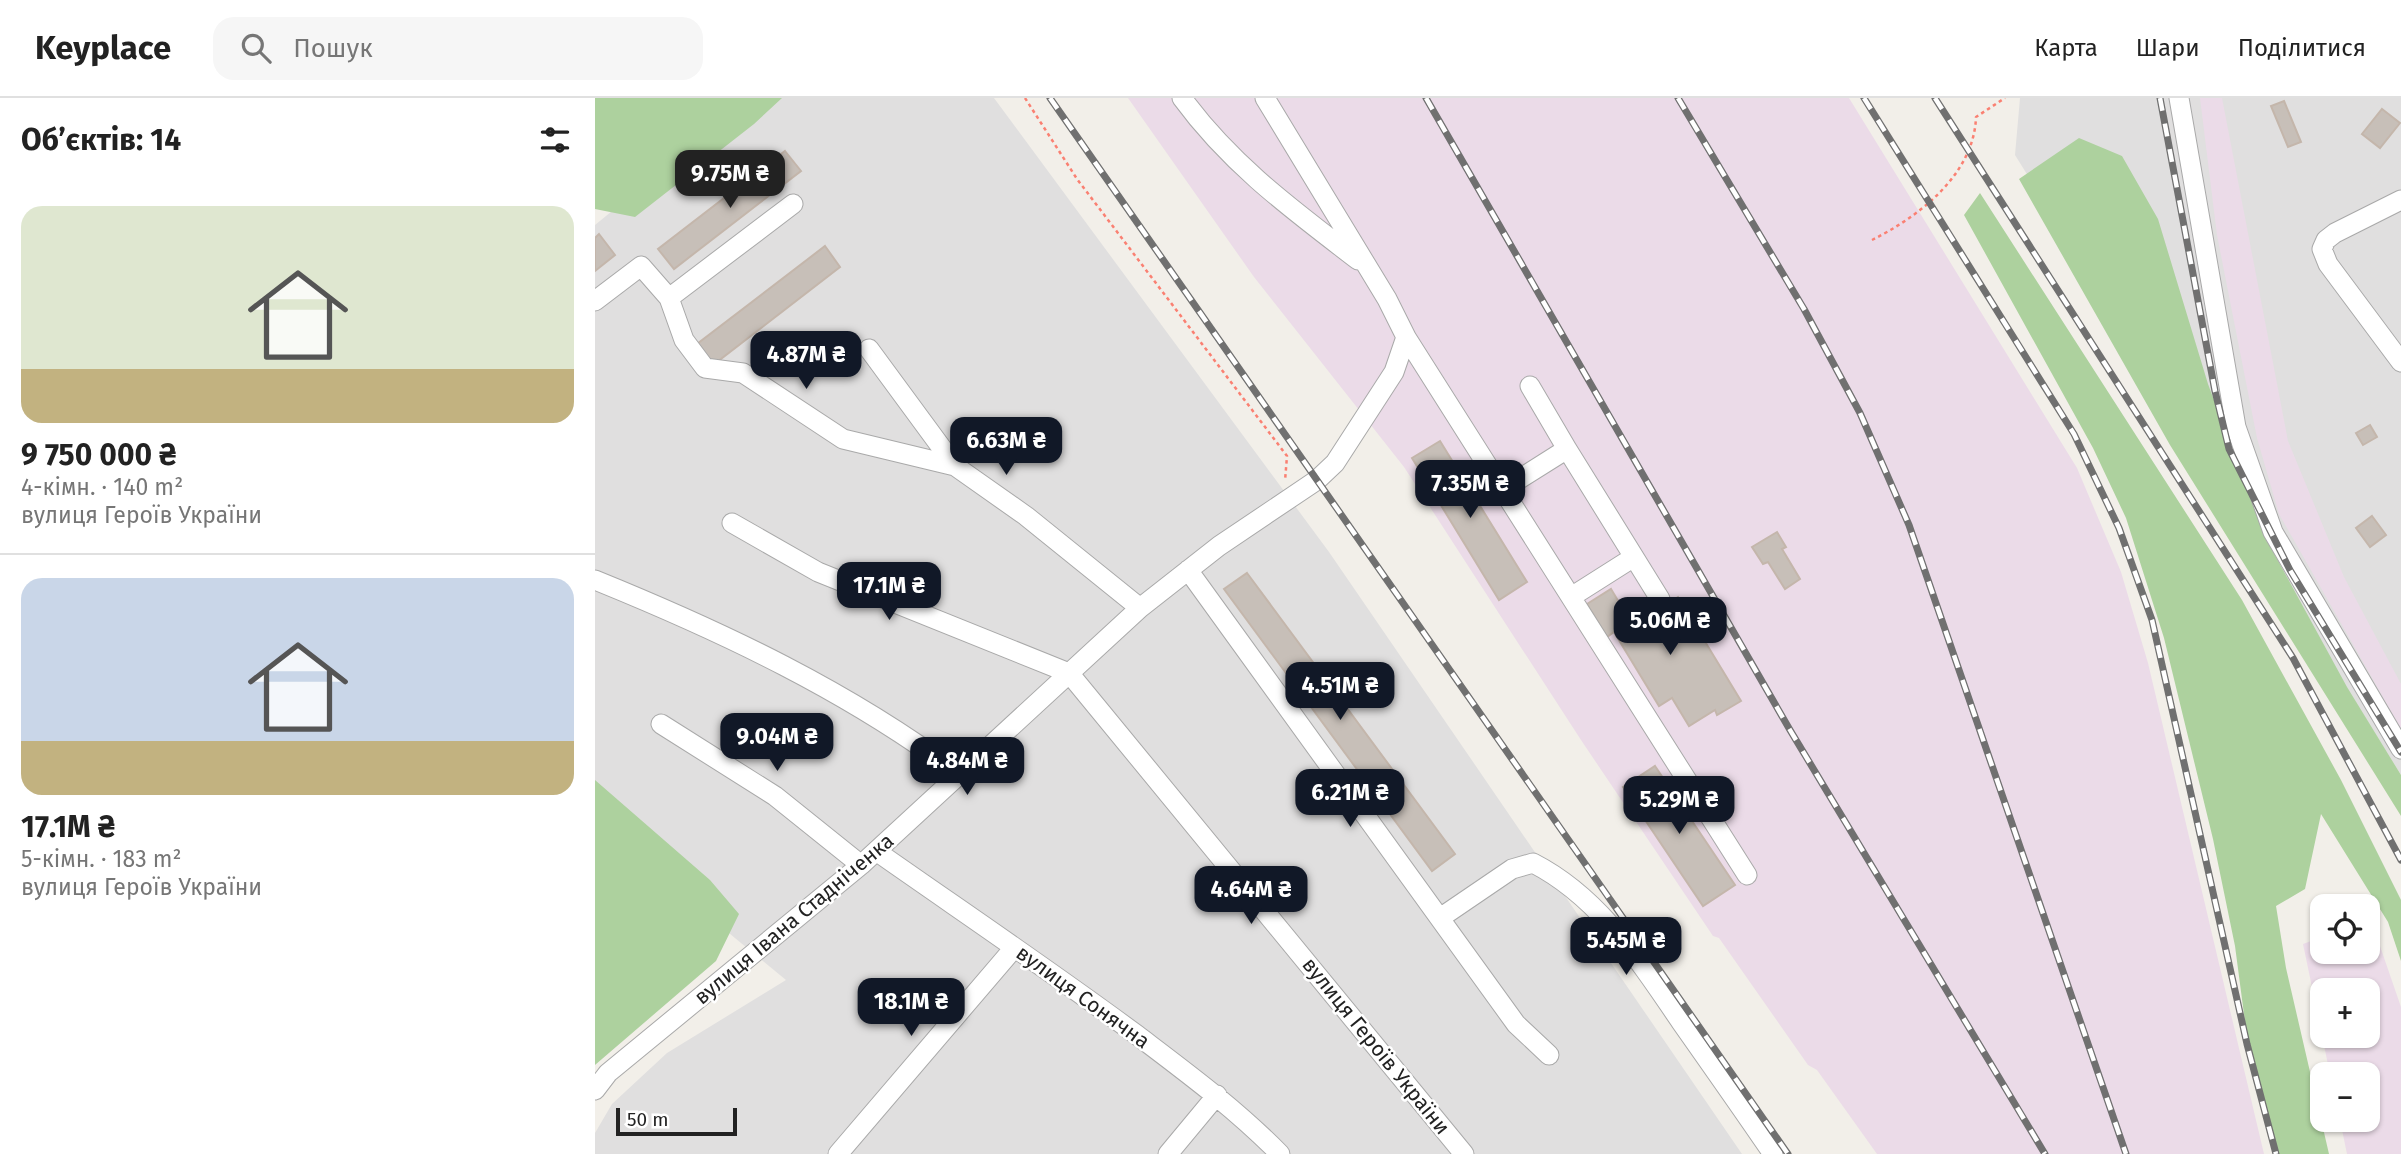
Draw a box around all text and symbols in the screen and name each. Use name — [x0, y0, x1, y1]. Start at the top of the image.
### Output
search box — [213, 17, 703, 80]
text: Keyplace — [35, 28, 171, 68]
icon: search — [237, 29, 275, 67]
text: Пошук — [293, 33, 373, 64]
text: Карта — [2034, 34, 2098, 62]
text: Шари — [2136, 34, 2200, 62]
text: Поділитися — [2238, 34, 2366, 62]
icon: filters — [536, 121, 574, 159]
text: Об’єктів: 14 — [21, 122, 181, 158]
pin: 9.75M ₴ — [665, 150, 795, 210]
text: 9.75M ₴ — [691, 159, 769, 187]
icon: home — [235, 252, 361, 378]
pin: 4.87M ₴ — [741, 331, 871, 391]
text: 4.87M ₴ — [766, 340, 846, 368]
pin: 6.63M ₴ — [941, 418, 1071, 477]
text: 6.63M ₴ — [966, 426, 1046, 454]
text: 9 750 000 ₴ — [21, 437, 176, 473]
pin: 7.35M ₴ — [1405, 460, 1535, 520]
text: 7.35M ₴ — [1431, 469, 1509, 497]
text: 4-кімн. · 140 m² — [21, 473, 183, 501]
text: вулиця Героїв України — [21, 501, 262, 529]
pin: 17.1M ₴ — [824, 562, 954, 622]
text: 17.1M ₴ — [853, 571, 925, 599]
pin: 5.06M ₴ — [1605, 598, 1735, 657]
text: 5.06M ₴ — [1630, 606, 1710, 634]
icon: home — [235, 624, 361, 750]
pin: 4.51M ₴ — [1275, 662, 1405, 722]
text: 4.51M ₴ — [1301, 671, 1379, 699]
pin: 9.04M ₴ — [712, 714, 842, 773]
text: 9.04M ₴ — [736, 722, 818, 750]
pin: 4.84M ₴ — [902, 738, 1032, 797]
text: 4.84M ₴ — [926, 746, 1008, 774]
pin: 6.21M ₴ — [1285, 770, 1415, 829]
pin: 5.29M ₴ — [1614, 776, 1744, 836]
text: 6.21M ₴ — [1311, 778, 1389, 806]
text: 5.29M ₴ — [1639, 785, 1719, 813]
text: 17.1M ₴ — [21, 809, 115, 845]
street label: вулиця Івана Стадніченка — [689, 828, 899, 1010]
text: 5-кімн. · 183 m² — [21, 845, 182, 873]
pin: 4.64M ₴ — [1186, 866, 1316, 926]
text: вулиця Героїв України — [21, 873, 262, 901]
text: 4.64M ₴ — [1210, 875, 1292, 903]
map controls — [2310, 894, 2380, 1132]
button: locate — [2310, 894, 2380, 964]
pin: 5.45M ₴ — [1561, 918, 1691, 977]
text: 5.45M ₴ — [1586, 926, 1666, 954]
street label: вулиця Сонячна — [1011, 940, 1155, 1054]
street label: вулиця Героїв України — [1297, 952, 1455, 1140]
pin: 18.1M ₴ — [846, 978, 976, 1038]
button: + — [2310, 978, 2380, 1048]
text: 18.1M ₴ — [874, 987, 948, 1015]
button: − — [2310, 1062, 2380, 1132]
scale bar — [616, 1105, 737, 1137]
text: 50 m — [627, 1108, 668, 1131]

